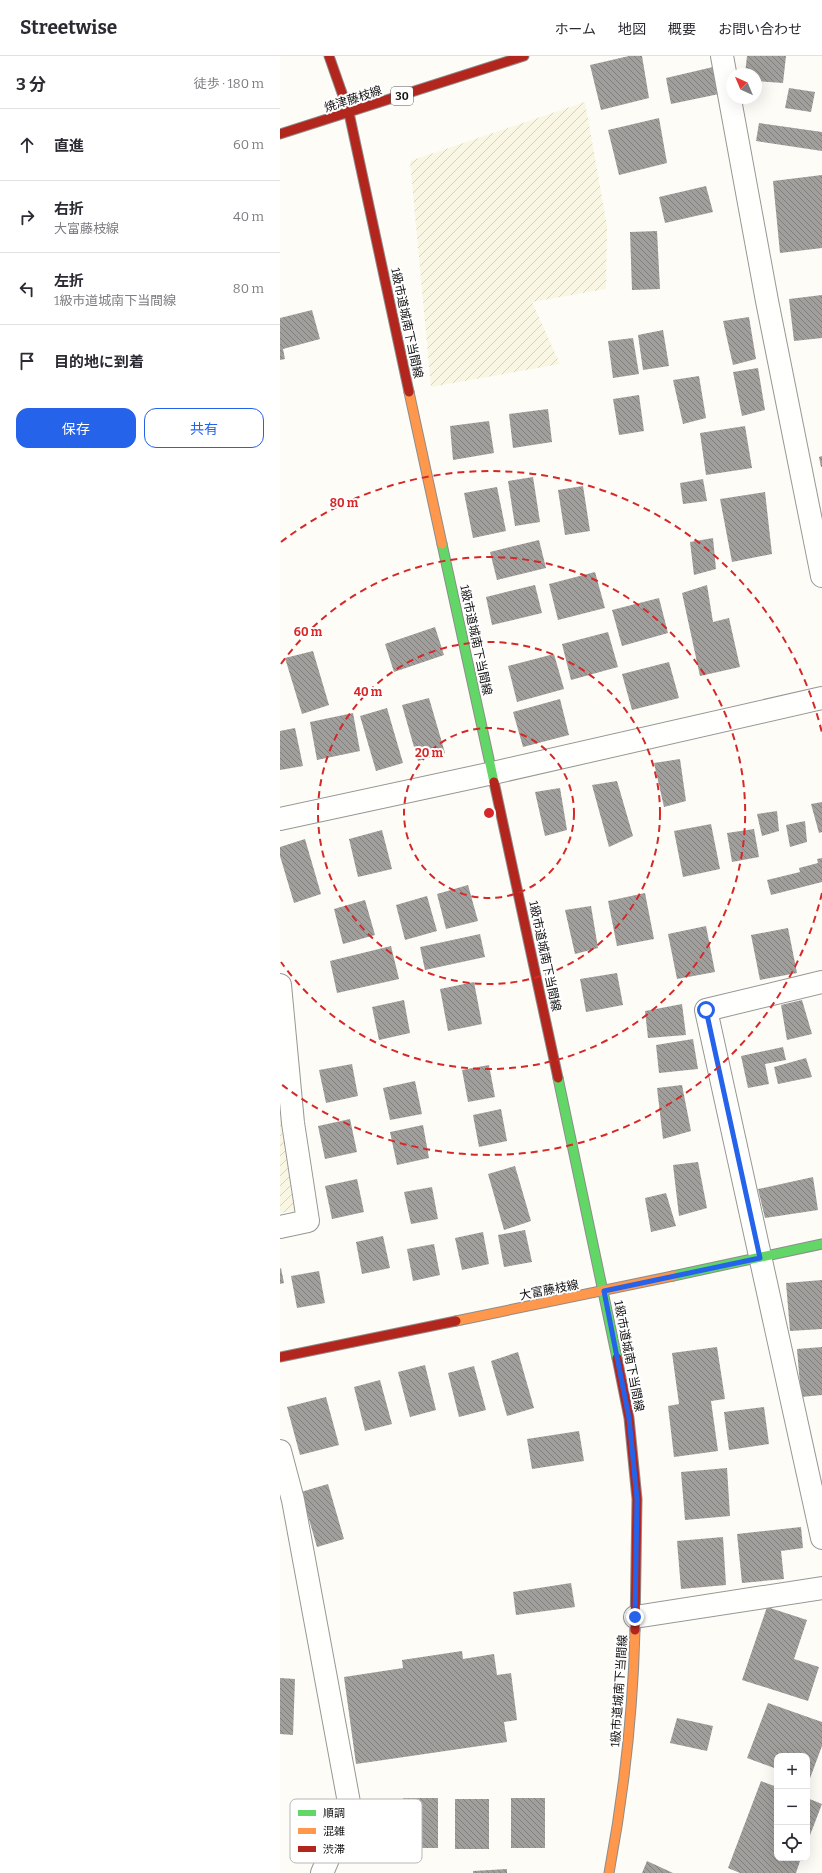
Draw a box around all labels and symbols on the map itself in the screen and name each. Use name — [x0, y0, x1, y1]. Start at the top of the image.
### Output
north arrow — [726, 68, 762, 104]
street label: 焼津藤枝線 — [322, 83, 384, 115]
road number: 30 — [391, 87, 413, 105]
street label: 1級市道城南下当間線 — [388, 266, 426, 380]
text: 80 m — [330, 496, 359, 510]
street label: 1級市道城南下当間線 — [457, 583, 495, 697]
text: 60 m — [294, 625, 323, 639]
text: 40 m — [354, 685, 383, 699]
text: 20 m — [415, 746, 444, 760]
centre of rings — [482, 806, 496, 820]
street label: 1級市道城南下当間線 — [526, 899, 564, 1013]
route start — [697, 1001, 715, 1019]
street label: 大富藤枝線 — [518, 1277, 580, 1303]
street label: 1級市道城南下当間線 — [611, 1299, 647, 1413]
route end — [626, 1608, 644, 1626]
street label: 1級市道城南下当間線 — [608, 1634, 630, 1748]
legend — [290, 1799, 422, 1863]
text: 順調 — [323, 1807, 345, 1820]
text: 混雑 — [323, 1825, 345, 1838]
text: 渋滞 — [323, 1843, 345, 1856]

